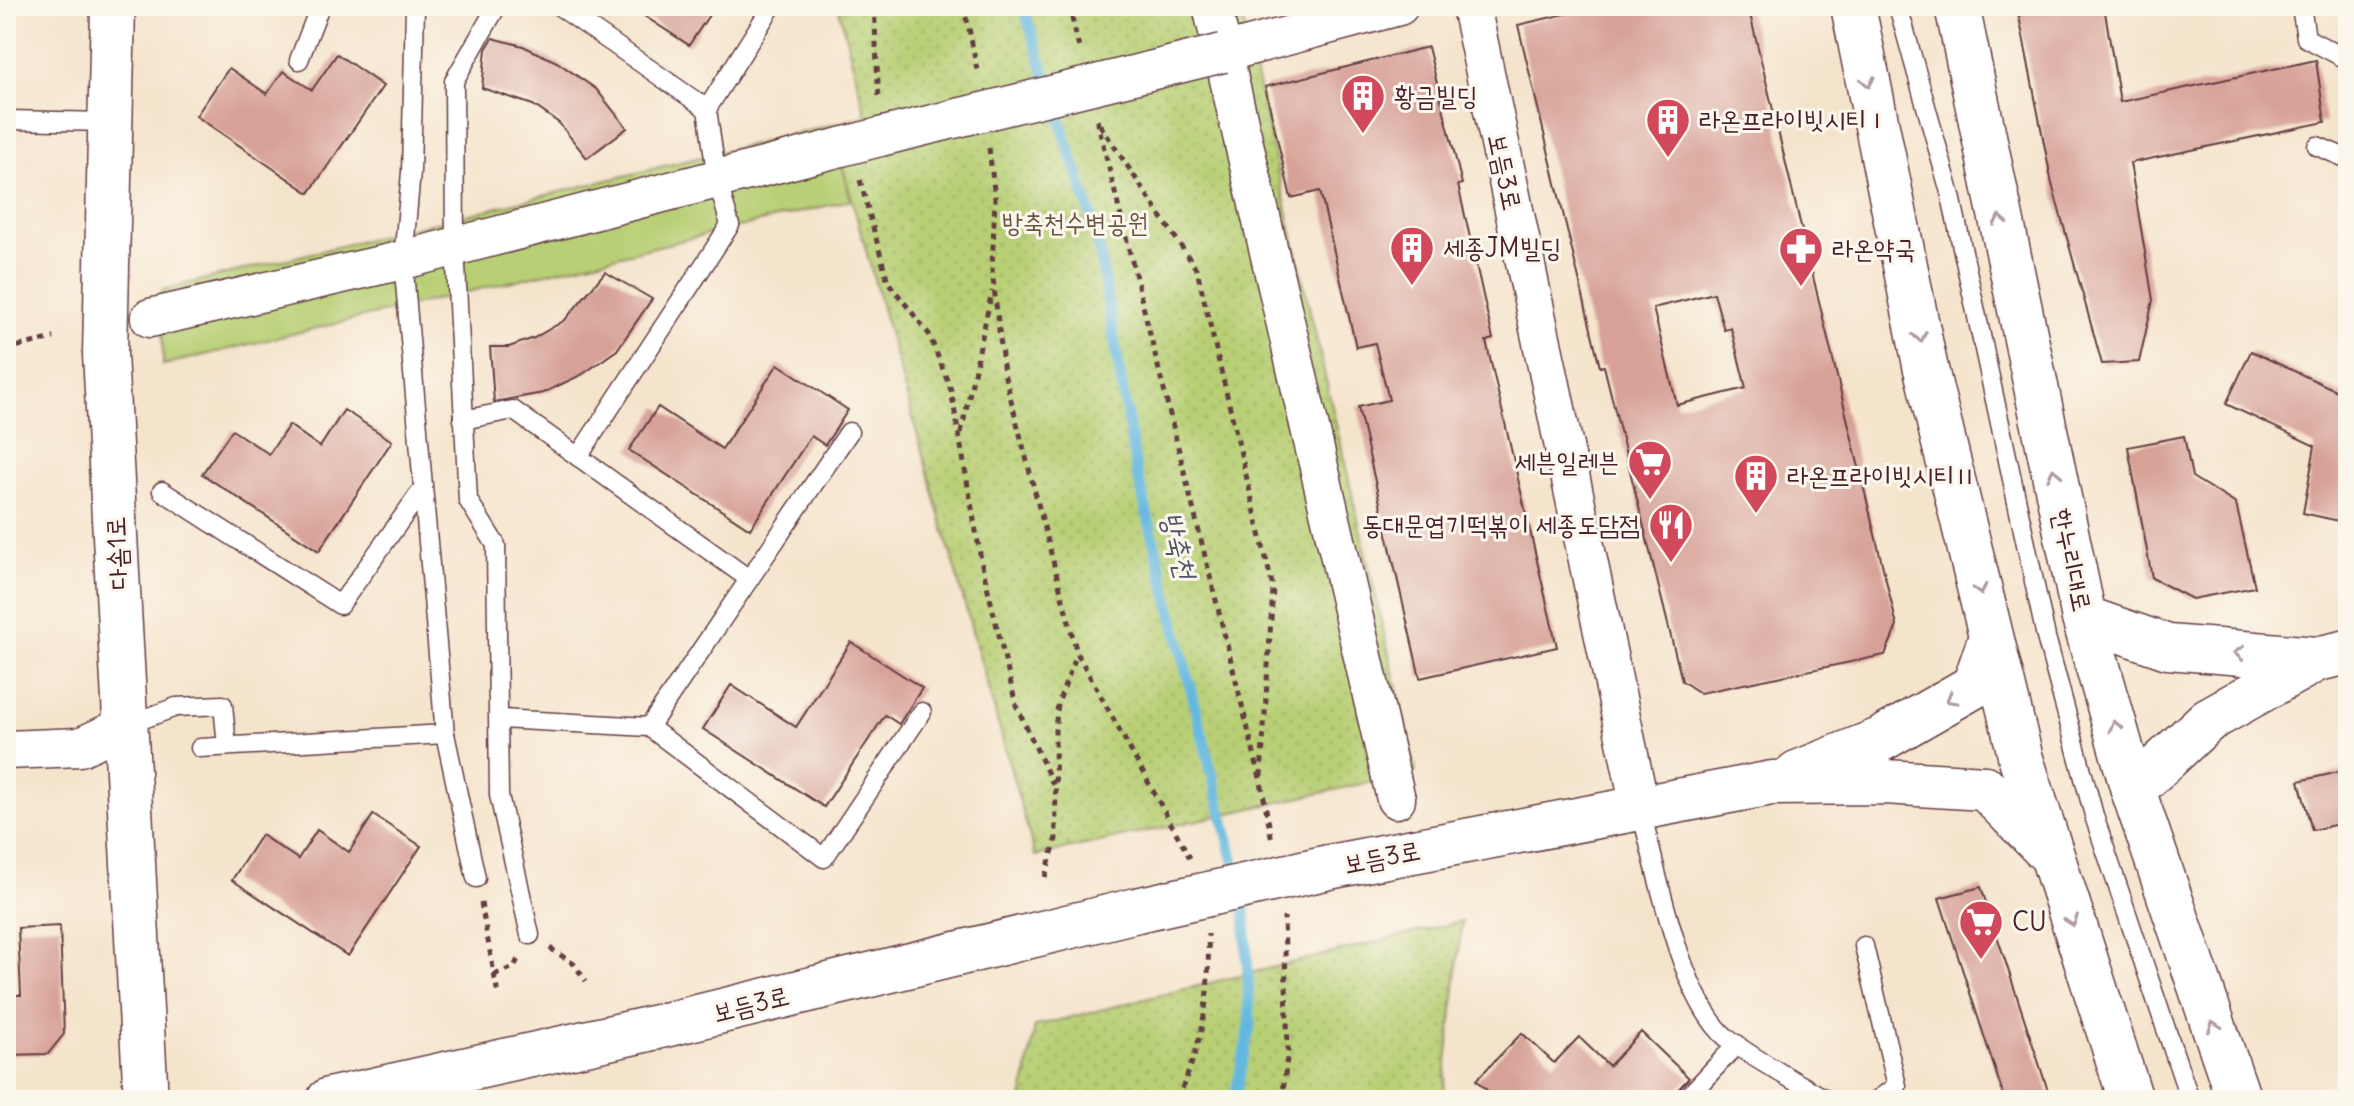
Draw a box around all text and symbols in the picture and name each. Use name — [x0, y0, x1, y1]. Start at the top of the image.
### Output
building icon: 황금빌딩 — [1339, 72, 1387, 135]
one-way arrow — [1859, 75, 1876, 89]
place label: 황금빌딩 — [1394, 79, 1478, 112]
building icon: 라온프라이빗시티Ⅰ — [1644, 96, 1692, 159]
place label: 라온프라이빗시티Ⅰ — [1699, 103, 1887, 136]
street label: 보듬3로 — [1481, 131, 1530, 213]
park label: 방축천수변공원 — [1002, 206, 1148, 239]
one-way arrow — [1992, 213, 2009, 227]
building icon: 세종JM빌딩 — [1388, 224, 1436, 287]
pharmacy icon: 라온약국 — [1777, 225, 1825, 288]
place label: 세종JM빌딩 — [1443, 231, 1561, 264]
place label: 라온약국 — [1832, 232, 1916, 265]
one-way arrow — [1911, 330, 1928, 344]
supermarket icon: 세븐일레븐 — [1626, 438, 1674, 501]
place label: 세븐일레븐 — [1514, 445, 1619, 478]
building icon: 라온프라이빗시티Ⅱ — [1732, 452, 1780, 515]
place label: 라온프라이빗시티Ⅱ — [1787, 459, 1975, 492]
one-way arrow — [2046, 468, 2063, 481]
restaurant icon: 동대문엽기떡볶이 세종도담점 — [1647, 501, 1695, 564]
street label: 한누리대로 — [2045, 505, 2100, 614]
water label: 방축천 — [1153, 508, 1205, 585]
place label: 동대문엽기떡볶이 세종도담점 — [1362, 508, 1640, 541]
street label: 다솜1로 — [98, 516, 135, 590]
one-way arrow — [1970, 583, 1987, 597]
one-way arrow — [2232, 645, 2245, 662]
one-way arrow — [1945, 689, 1960, 705]
one-way arrow — [2108, 720, 2124, 734]
street label: 보듬3로 — [1341, 833, 1423, 880]
supermarket icon: CU — [1957, 898, 2005, 961]
place label: CU — [2012, 905, 2047, 938]
one-way arrow — [2063, 914, 2079, 928]
street label: 보듬3로 — [709, 978, 792, 1029]
one-way arrow — [2208, 1020, 2224, 1034]

